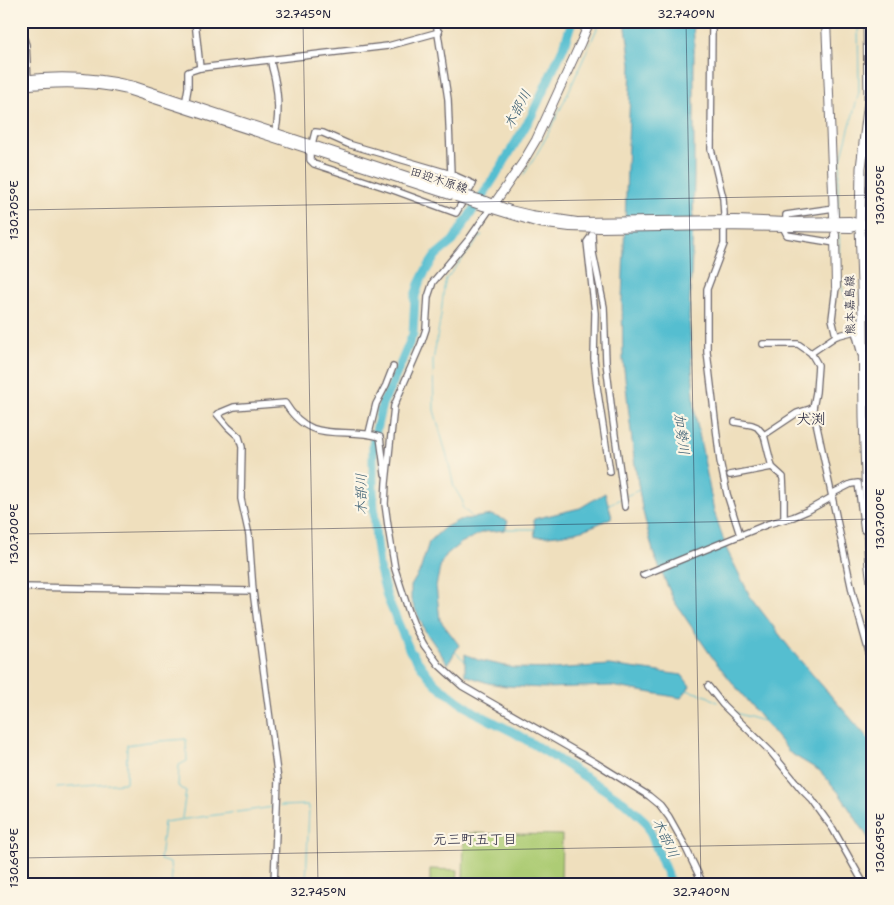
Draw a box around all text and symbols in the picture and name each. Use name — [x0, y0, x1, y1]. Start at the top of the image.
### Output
text: 32.745°N — [275, 6, 331, 22]
text: 32.740°N — [657, 6, 715, 22]
water label: 木部川 — [499, 86, 535, 132]
street label: 田迎木原線 — [408, 163, 470, 197]
text: 130.705°E — [872, 165, 888, 225]
text: 130.705°E — [6, 180, 22, 240]
street label: 熊本嘉島線 — [841, 275, 859, 335]
district label: 犬渕 — [796, 409, 826, 429]
water label: 加勢川 — [671, 412, 693, 456]
water label: 木部川 — [352, 473, 370, 515]
text: 130.700°E — [872, 489, 888, 549]
text: 130.700°E — [6, 504, 22, 564]
text: 130.695°E — [872, 813, 888, 873]
water label: 木部川 — [649, 815, 683, 861]
text: 130.695°E — [6, 828, 22, 888]
district label: 元三町五丁目 — [433, 830, 517, 848]
text: 32.745°N — [290, 884, 346, 900]
text: 32.740°N — [672, 884, 730, 900]

